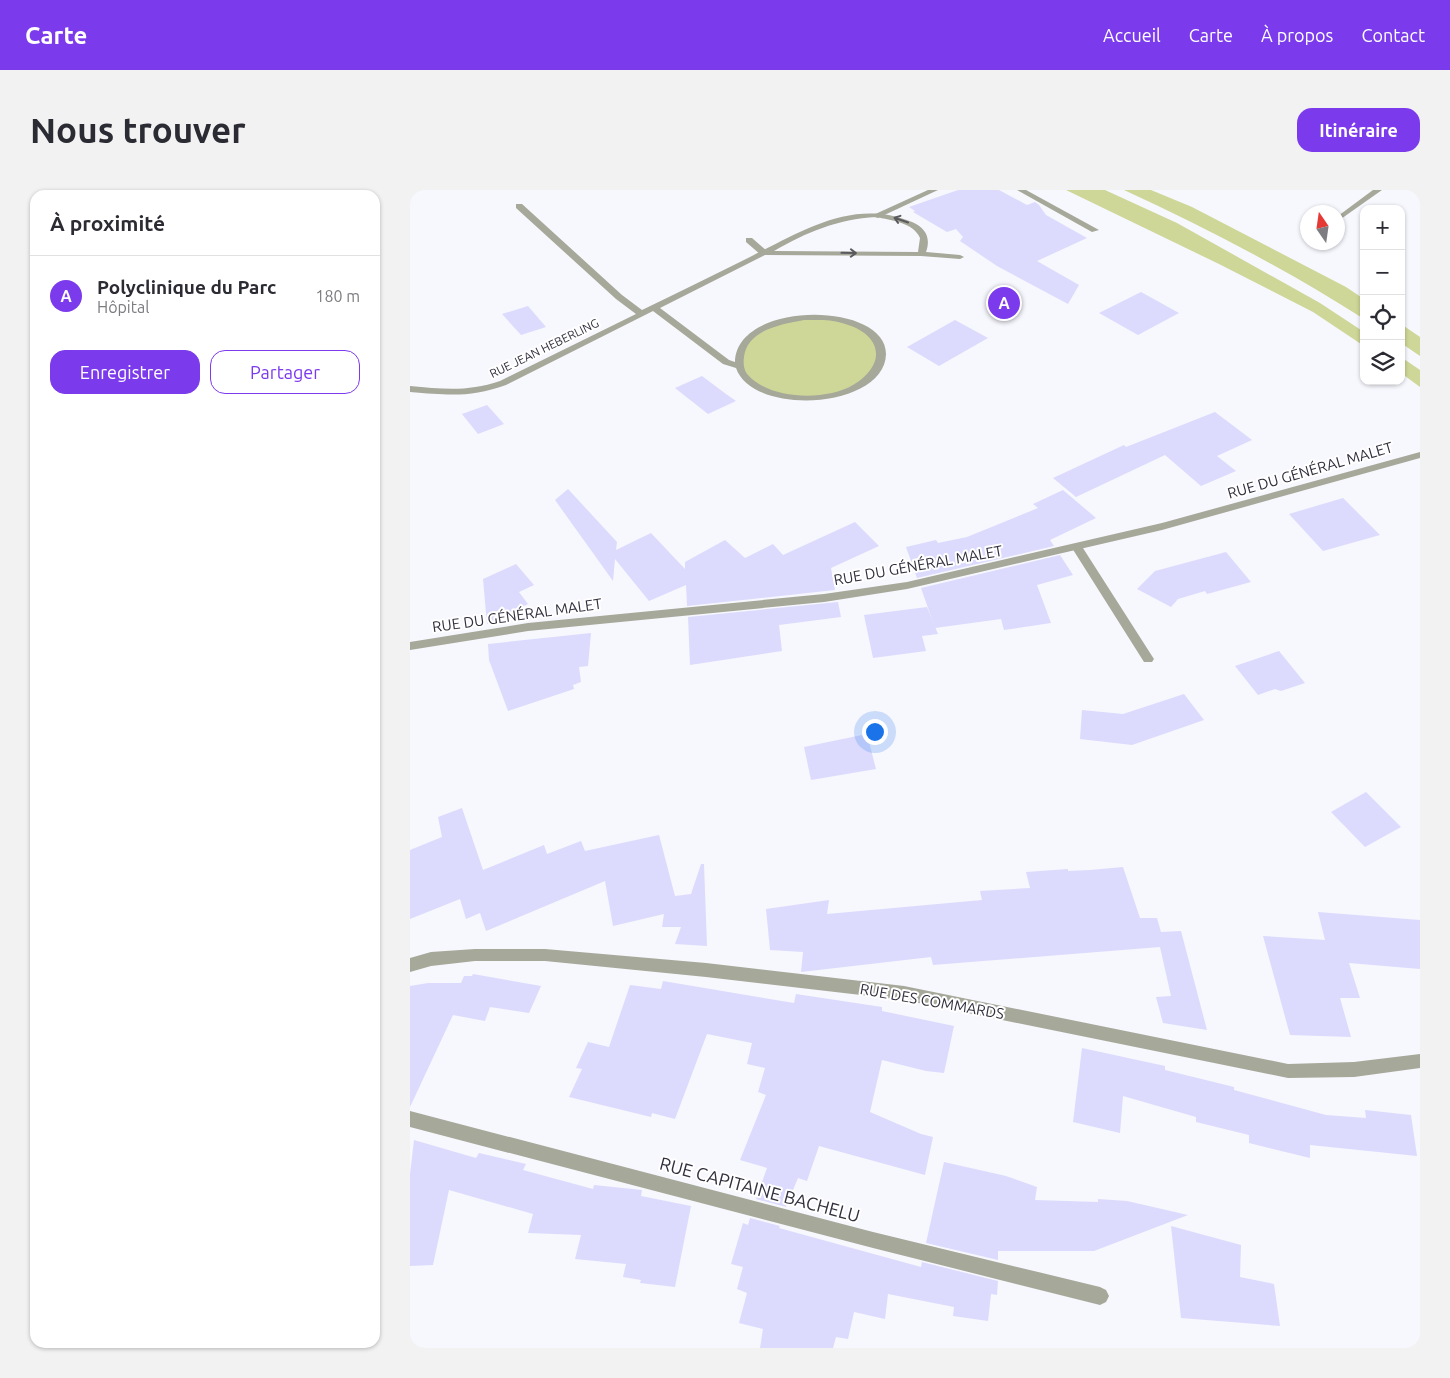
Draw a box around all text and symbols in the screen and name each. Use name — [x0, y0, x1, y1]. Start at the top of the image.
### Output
text: Carte — [25, 22, 87, 49]
text: Accueil — [1103, 25, 1161, 45]
text: Carte — [1189, 25, 1233, 45]
text: À propos — [1261, 25, 1333, 45]
text: Contact — [1361, 25, 1425, 45]
button: Itinéraire — [1297, 108, 1420, 152]
text: Nous trouver — [30, 110, 246, 150]
north arrow — [1300, 205, 1345, 250]
map controls — [1360, 205, 1405, 385]
button: + — [1360, 205, 1405, 250]
text: À proximité — [50, 211, 165, 235]
one-way arrow — [893, 215, 909, 225]
one-way arrow — [841, 248, 857, 258]
button: − — [1360, 250, 1405, 295]
text: Polyclinique du Parc — [97, 276, 276, 298]
pin: A — [988, 284, 1020, 322]
text: A — [60, 287, 72, 305]
text: 180 m — [315, 287, 360, 305]
button: locate — [1360, 295, 1405, 340]
text: Hôpital — [97, 298, 149, 316]
street label: RUE JEAN HEBERLING — [487, 316, 601, 380]
button: layers — [1360, 340, 1405, 385]
button: Enregistrer — [50, 350, 200, 394]
button: Partager — [210, 350, 360, 394]
street label: RUE DU GÉNÉRAL MALET — [1225, 438, 1395, 502]
street label: RUE DU GÉNÉRAL MALET — [832, 542, 1004, 588]
street label: RUE DU GÉNÉRAL MALET — [431, 595, 603, 635]
your location — [862, 719, 888, 745]
street label: RUE DES COMMARDS — [859, 980, 1006, 1022]
street label: RUE CAPITAINE BACHELU — [658, 1153, 862, 1225]

